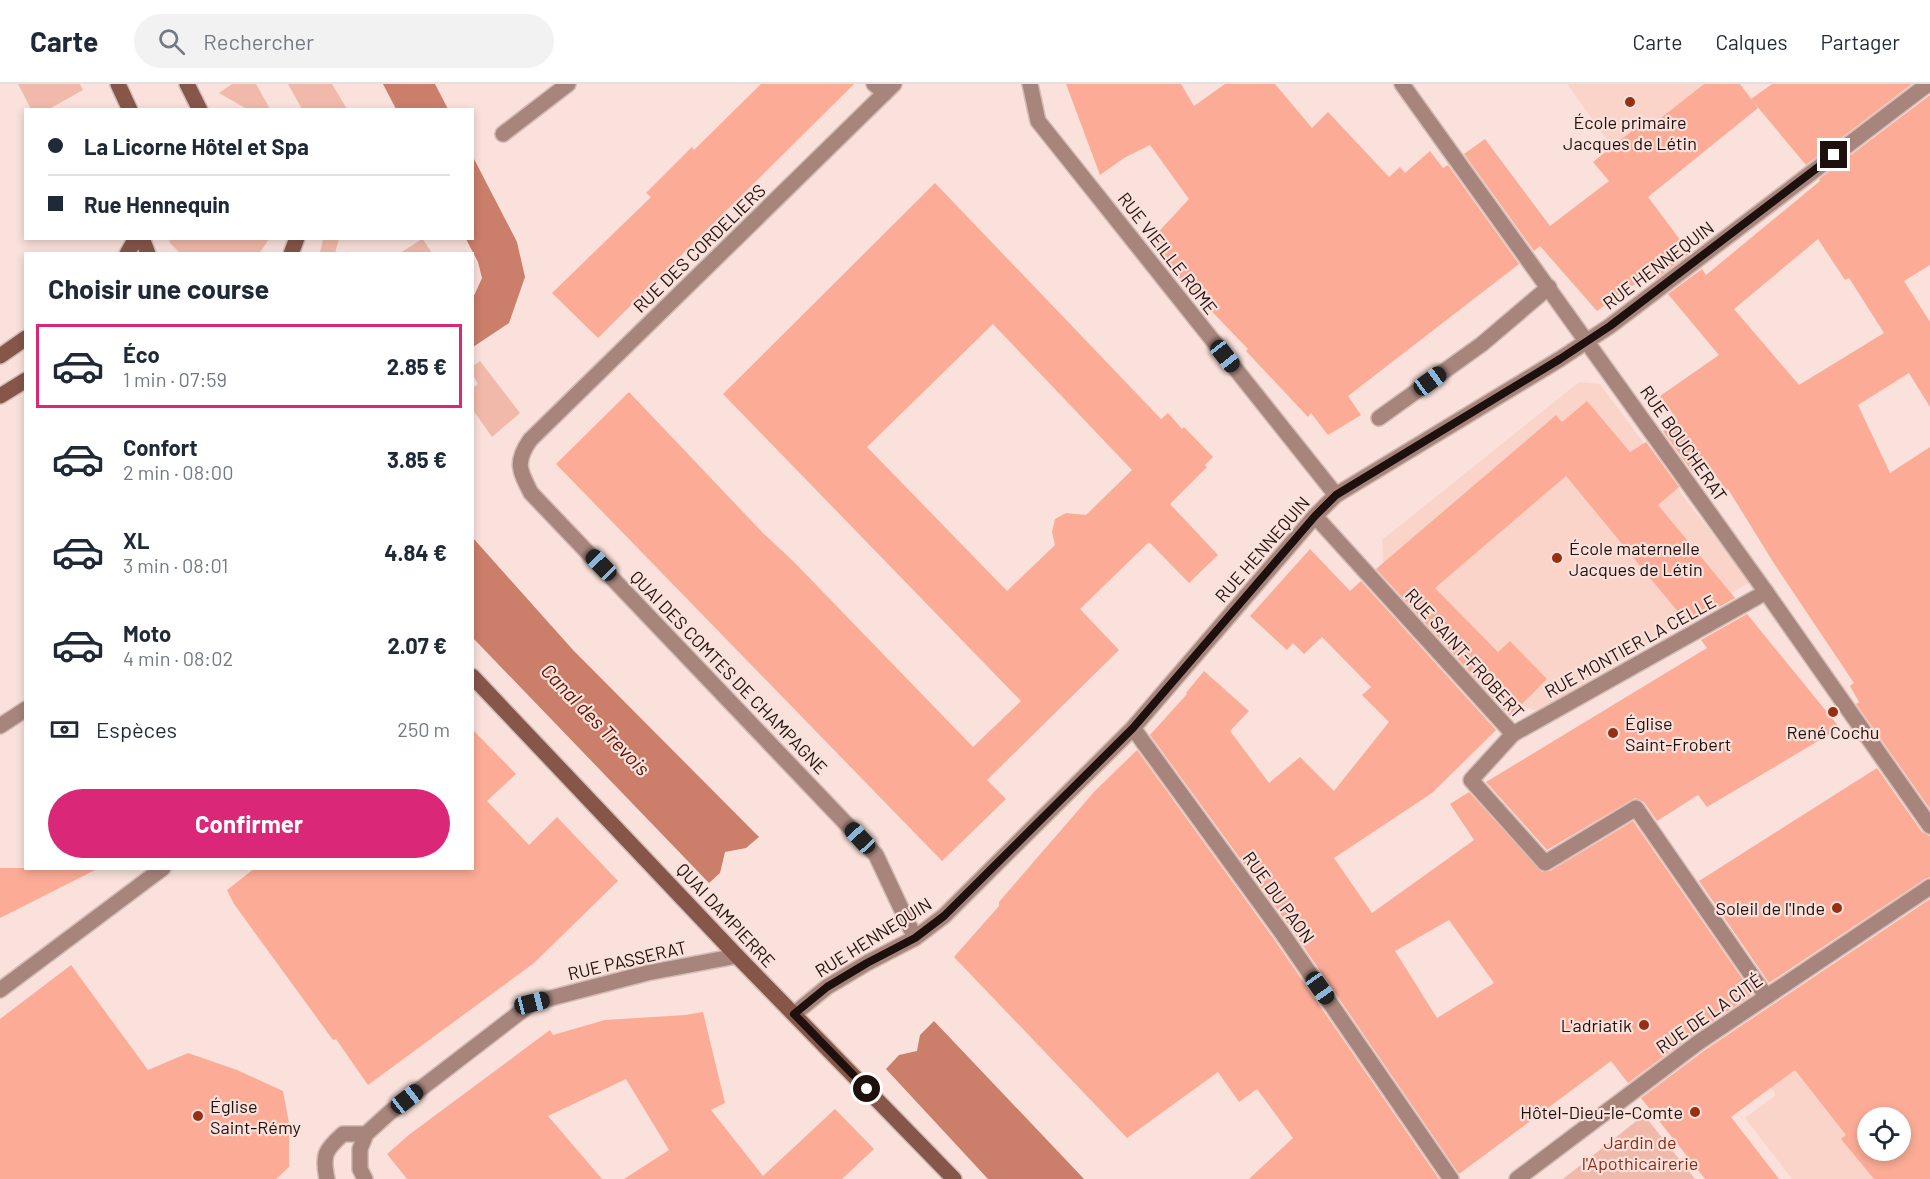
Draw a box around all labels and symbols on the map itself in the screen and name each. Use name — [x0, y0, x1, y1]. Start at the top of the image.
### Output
marker: École primaire Jacques de Létin — [1623, 95, 1637, 109]
place label: École primaire Jacques de Létin — [1563, 111, 1697, 154]
route end — [1820, 141, 1847, 168]
street label: RUE DES CORDELIERS — [628, 179, 770, 317]
street label: RUE VIEILLE ROME — [1113, 188, 1223, 318]
street label: RUE HENNEQUIN — [1598, 216, 1718, 314]
car — [1207, 336, 1243, 376]
car — [1410, 363, 1450, 399]
street label: RUE BOUCHERAT — [1636, 381, 1732, 505]
street label: RUE HENNEQUIN — [1210, 491, 1314, 607]
place label: École maternelle Jacques de Létin — [1569, 537, 1703, 580]
car — [582, 546, 620, 584]
marker: École maternelle Jacques de Létin — [1550, 551, 1564, 565]
street label: QUAI DES COMTES DE CHAMPAGNE — [626, 566, 832, 778]
street label: RUE SAINT-FROBERT — [1401, 583, 1529, 723]
street label: RUE MONTIER LA CELLE — [1540, 590, 1720, 702]
water label: Canal des Trevois — [537, 658, 655, 780]
marker: René Cochu — [1826, 705, 1840, 719]
place label: Église Saint-Frobert — [1625, 712, 1731, 755]
place label: René Cochu — [1787, 721, 1879, 743]
marker: Église Saint-Frobert — [1606, 726, 1620, 740]
car — [841, 819, 879, 857]
street label: RUE DU PAON — [1238, 847, 1320, 947]
street label: QUAI DAMPIERRE — [672, 858, 780, 972]
street label: RUE HENNEQUIN — [811, 892, 935, 982]
place label: Soleil de l'Inde — [1715, 897, 1825, 919]
marker: Soleil de l'Inde — [1830, 901, 1844, 915]
street label: RUE PASSERAT — [565, 936, 689, 984]
car — [1302, 968, 1338, 1008]
street label: RUE DE LA CITÉ — [1651, 968, 1767, 1058]
car — [512, 990, 552, 1016]
place label: L'adriatik — [1561, 1014, 1632, 1036]
marker: L'adriatik — [1637, 1018, 1651, 1032]
route start — [853, 1075, 880, 1102]
car — [387, 1081, 427, 1117]
place label: Église Saint-Rémy — [210, 1095, 301, 1138]
place label: Hôtel-Dieu-le-Comte — [1520, 1101, 1683, 1123]
marker: Hôtel-Dieu-le-Comte — [1688, 1105, 1702, 1119]
marker: Église Saint-Rémy — [191, 1109, 205, 1123]
park label: Jardin de l'Apothicairerie — [1582, 1131, 1698, 1174]

